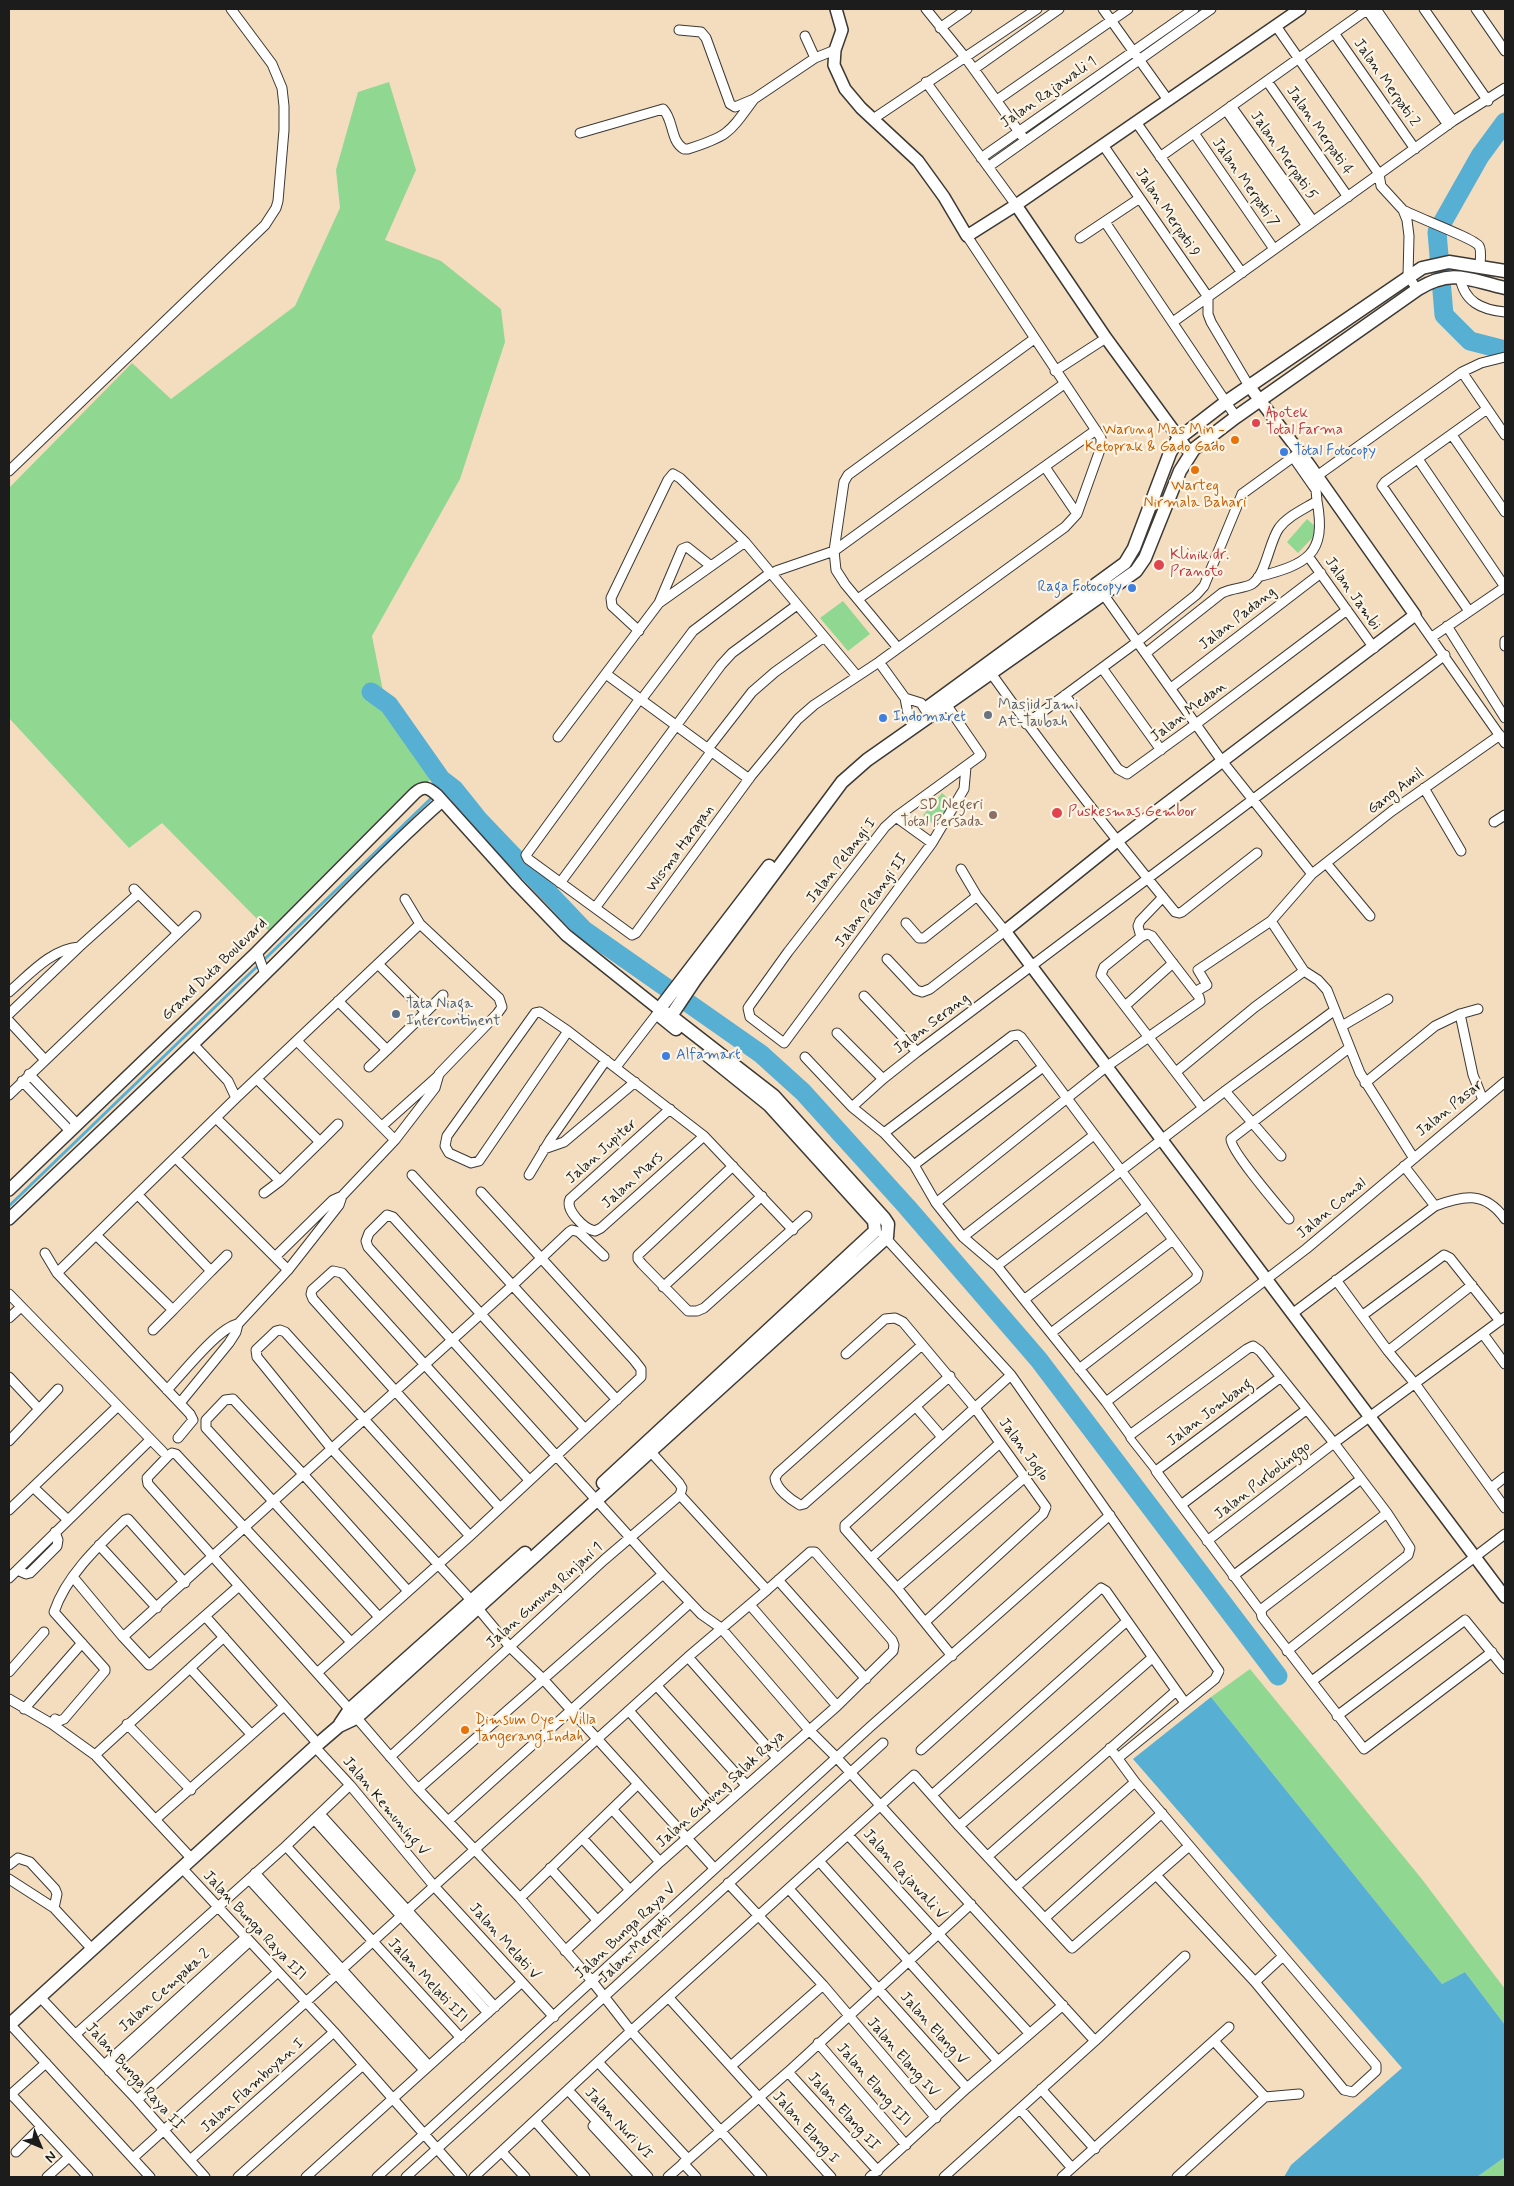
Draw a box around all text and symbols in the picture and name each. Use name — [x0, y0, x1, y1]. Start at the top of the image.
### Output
street label: Jalan Merpati 2 — [1349, 36, 1423, 130]
street label: Jalan Rajawali 1 — [997, 53, 1101, 133]
street label: Jalan Merpati 4 — [1282, 83, 1356, 179]
street label: Jalan Merpati 5 — [1246, 108, 1320, 204]
street label: Jalan Merpati 7 — [1208, 135, 1282, 231]
street label: Jalan Merpati 9 — [1131, 165, 1203, 261]
place label: Apotek Total Farma — [1266, 405, 1343, 440]
marker: Apotek Total Farma — [1250, 417, 1262, 429]
place label: Warung Mas Min - Ketoprak & Gado Gado — [1085, 422, 1225, 457]
marker: Warung Mas Min - Ketoprak & Gado Gado — [1229, 434, 1241, 446]
place label: Total Fotocopy — [1294, 443, 1376, 461]
marker: Total Fotocopy — [1278, 446, 1290, 458]
marker: Warteg Nirmala Bahari — [1189, 464, 1201, 476]
place label: Warteg Nirmala Bahari — [1144, 478, 1246, 513]
place label: Klinik dr. Pranoto — [1170, 547, 1229, 582]
street label: Jalan Jambi — [1320, 554, 1384, 634]
marker: Klinik dr. Pranoto — [1152, 558, 1166, 572]
place label: Raga Fotocopy — [1037, 579, 1122, 597]
marker: Raga Fotocopy — [1126, 582, 1138, 594]
street label: Jalan Padang — [1196, 583, 1280, 655]
street label: Jalan Medan — [1148, 678, 1230, 746]
place label: Masjid Jami At-Taubah — [998, 697, 1078, 732]
place label: Indomaret — [893, 709, 966, 727]
marker: Masjid Jami At-Taubah — [982, 709, 994, 721]
marker: Indomaret — [877, 712, 889, 724]
street label: Gang Amil — [1364, 765, 1428, 819]
place label: SD Negeri Total Persada — [900, 797, 983, 832]
street label: Wisma Harapan — [643, 802, 719, 896]
place label: Puskesmas Gembor — [1068, 804, 1197, 822]
marker: Puskesmas Gembor — [1050, 806, 1064, 820]
marker: SD Negeri Total Persada — [987, 809, 999, 821]
street label: Jalan Pelangi I — [803, 815, 881, 907]
street label: Jalan Pelangi II — [832, 851, 912, 951]
street label: Grand Duta Boulevard — [158, 915, 272, 1025]
street label: Jalan Serang — [891, 990, 973, 1058]
place label: Tata Niaga Intercontinent — [406, 996, 500, 1031]
marker: Tata Niaga Intercontinent — [390, 1008, 402, 1020]
place label: Alfamart — [676, 1047, 741, 1065]
marker: Alfamart — [660, 1050, 672, 1062]
street label: Jalan Pasar — [1413, 1077, 1487, 1141]
street label: Jalan Jupiter — [563, 1116, 641, 1188]
street label: Jalan Mars — [599, 1149, 667, 1213]
street label: Jalan Comal — [1294, 1175, 1370, 1243]
street label: Jalan Jombang — [1164, 1375, 1256, 1451]
street label: Jalan Joglo — [994, 1415, 1052, 1485]
street label: Jalan Purbolinggo — [1211, 1438, 1315, 1524]
street label: Jalan Gunung Rinjani 1 — [483, 1539, 607, 1653]
place label: Dimsum Oye - Villa Tangerang Indah — [475, 1712, 596, 1747]
marker: Dimsum Oye - Villa Tangerang Indah — [459, 1724, 471, 1736]
street label: Jalan Gunung Salak Raya — [653, 1728, 789, 1852]
street label: Jalan Kemuning V — [338, 1754, 432, 1860]
street label: Jalan Rajawali V — [858, 1826, 950, 1924]
street label: Jalan Bunga Raya III — [199, 1867, 309, 1985]
street label: Jalan Bunga Raya V — [572, 1880, 680, 1984]
street label: Jalan Melati V — [465, 1900, 543, 1984]
street label: Jalan Merpati — [595, 1912, 675, 1988]
street label: Jalan Melati III — [383, 1935, 471, 2027]
street label: Jalan Cempaka 2 — [116, 1945, 214, 2037]
street label: Jalan Elang V — [895, 1989, 971, 2069]
street label: Jalan Elang IV — [862, 2014, 942, 2102]
street label: Jalan Bunga Raya II — [81, 2019, 187, 2135]
street label: Jalan Flamboyan I — [198, 2035, 308, 2137]
street label: Jalan Elang III — [832, 2040, 914, 2130]
street label: Jalan Elang II — [803, 2069, 883, 2155]
street label: Jalan Nuri VI — [580, 2084, 656, 2164]
street label: Jalan Elang I — [768, 2088, 842, 2168]
north arrow — [15, 2121, 65, 2171]
text: N — [41, 2147, 60, 2166]

